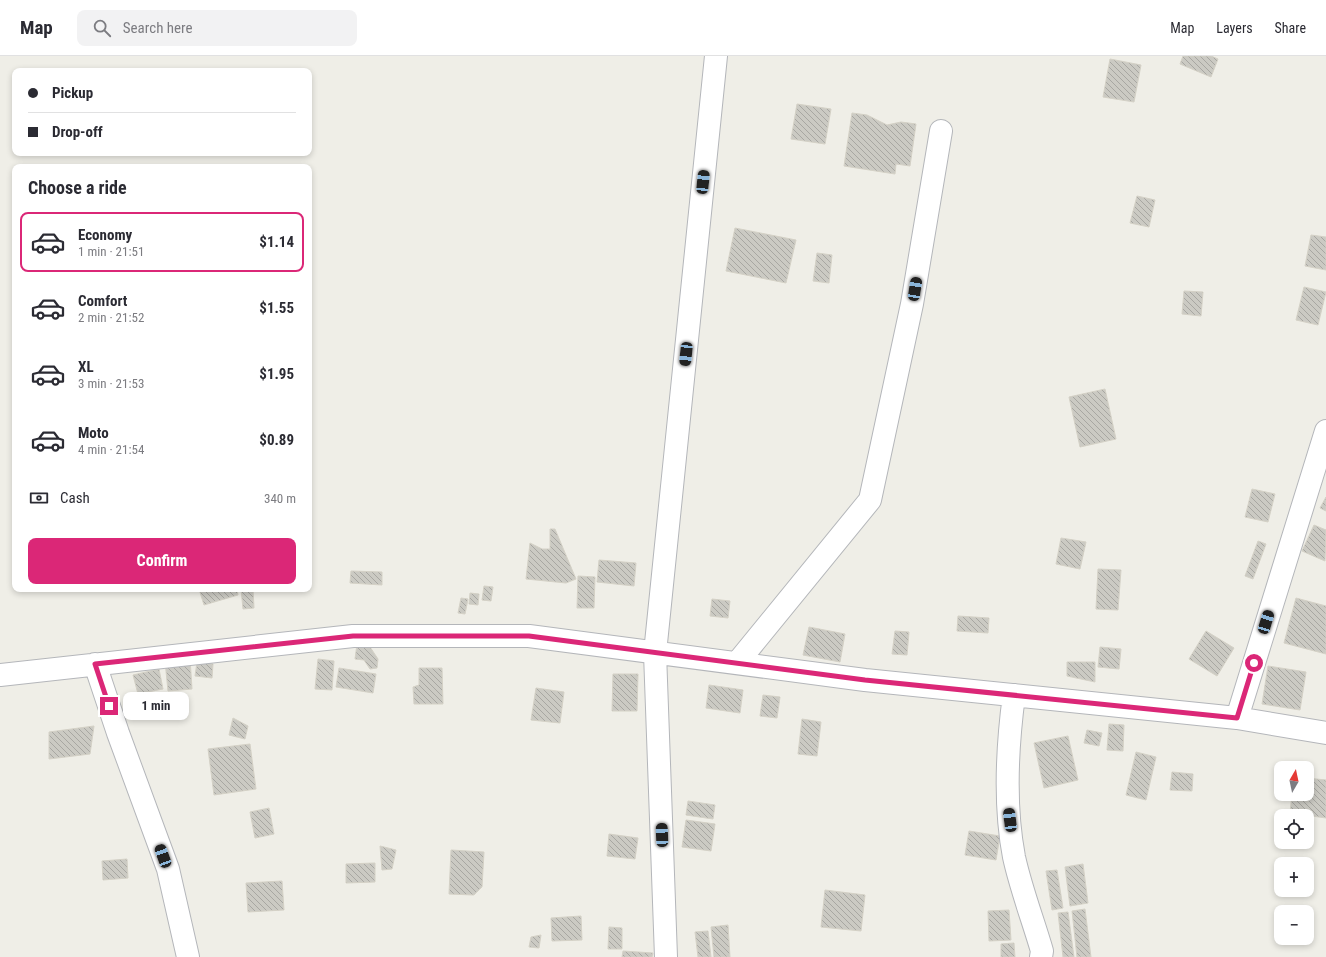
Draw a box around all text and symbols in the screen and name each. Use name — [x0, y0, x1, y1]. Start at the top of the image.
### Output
search box — [77, 10, 357, 46]
text: Map — [20, 16, 53, 39]
icon: search — [91, 17, 113, 39]
text: Search here — [123, 19, 193, 37]
text: Map — [1170, 20, 1194, 36]
text: Layers — [1216, 20, 1253, 36]
text: Share — [1275, 20, 1306, 36]
text: Pickup — [52, 84, 93, 102]
text: Drop-off — [52, 123, 103, 141]
car — [696, 169, 710, 195]
text: Choose a ride — [28, 177, 127, 198]
icon: car — [30, 224, 66, 260]
text: Economy — [78, 226, 132, 244]
text: $1.14 — [259, 233, 294, 251]
text: 1 min · 21:51 — [78, 244, 144, 259]
car — [907, 276, 923, 302]
icon: car — [30, 290, 66, 326]
text: Comfort — [78, 292, 127, 310]
text: $1.55 — [259, 299, 294, 317]
text: 2 min · 21:52 — [78, 310, 144, 325]
car — [679, 341, 693, 367]
icon: car — [30, 356, 66, 392]
text: XL — [78, 358, 94, 376]
text: $1.95 — [259, 365, 294, 383]
text: 3 min · 21:53 — [78, 376, 144, 391]
icon: car — [30, 422, 66, 458]
text: Moto — [78, 424, 109, 442]
text: $0.89 — [259, 431, 294, 449]
text: 4 min · 21:54 — [78, 442, 144, 457]
icon: cash — [28, 487, 50, 509]
text: Cash — [60, 489, 90, 507]
text: 340 m — [264, 491, 296, 506]
button: Confirm — [28, 538, 296, 584]
car — [1257, 609, 1275, 635]
route start — [1245, 654, 1263, 672]
callout: 1 min — [123, 692, 189, 720]
route end — [100, 697, 118, 715]
text: 1 min — [142, 698, 170, 713]
north arrow — [1274, 761, 1314, 801]
map controls — [1274, 761, 1314, 945]
car — [1003, 807, 1017, 833]
button: locate — [1274, 809, 1314, 849]
car — [656, 823, 668, 847]
car — [153, 843, 173, 869]
button: + — [1274, 857, 1314, 897]
button: − — [1274, 905, 1314, 945]

